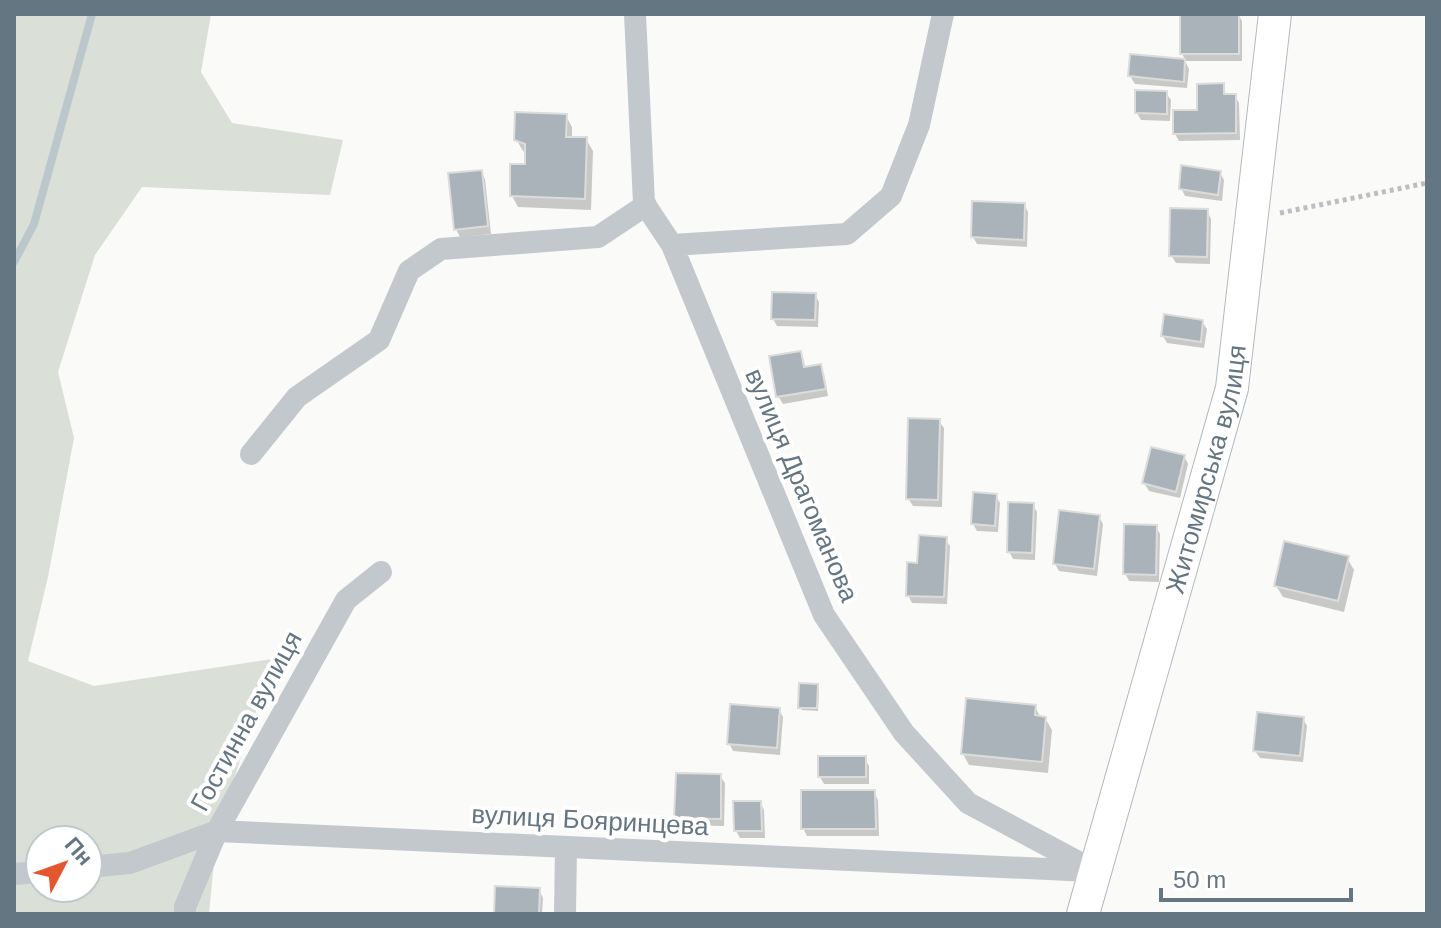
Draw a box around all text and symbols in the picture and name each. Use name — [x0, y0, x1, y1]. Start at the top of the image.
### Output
street label: Житомирська вулиця — [1160, 343, 1252, 597]
street label: вулиця Драгоманова — [739, 364, 865, 607]
street label: Гостинна вулиця — [184, 626, 308, 816]
street label: вулиця Бояринцева — [471, 799, 710, 841]
north arrow — [24, 824, 104, 904]
text: Пн — [60, 832, 98, 870]
scale bar — [1161, 852, 1351, 902]
text: 50 m — [1173, 866, 1226, 893]

